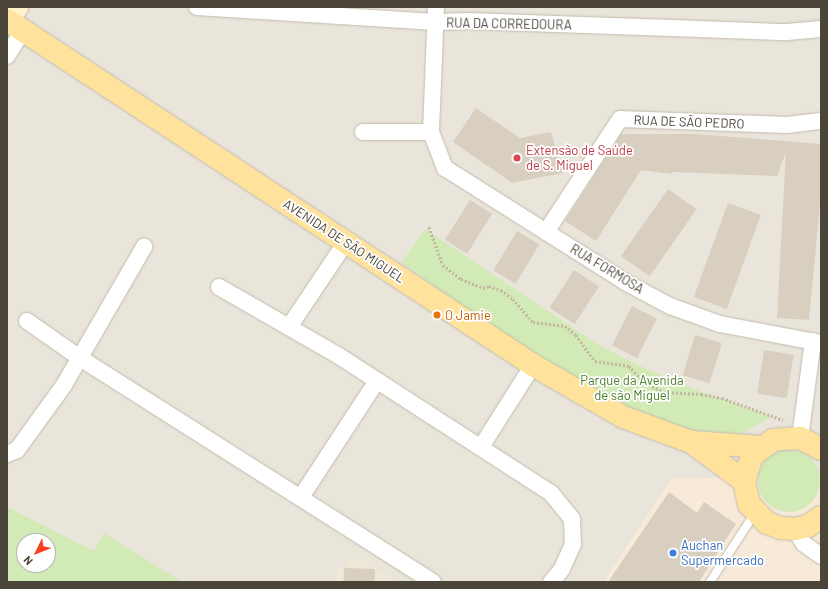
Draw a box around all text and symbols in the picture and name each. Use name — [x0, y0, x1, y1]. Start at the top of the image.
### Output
street label: RUA DA CORREDOURA — [446, 15, 572, 33]
street label: RUA DE SÃO PEDRO — [633, 112, 745, 132]
place label: Extensão de Saúde de S. Miguel — [526, 143, 633, 174]
marker: Extensão de Saúde de S. Miguel — [511, 152, 523, 164]
street label: AVENIDA DE SÃO MIGUEL — [280, 196, 408, 286]
street label: RUA FORMOSA — [567, 241, 647, 297]
place label: O Jamie — [445, 307, 491, 323]
marker: O Jamie — [432, 310, 442, 320]
park label: Parque da Avenida de são Miguel — [580, 373, 684, 404]
north arrow — [16, 533, 56, 573]
place label: Auchan Supermercado — [681, 538, 764, 569]
marker: Auchan Supermercado — [668, 548, 678, 558]
text: N — [20, 554, 35, 568]

